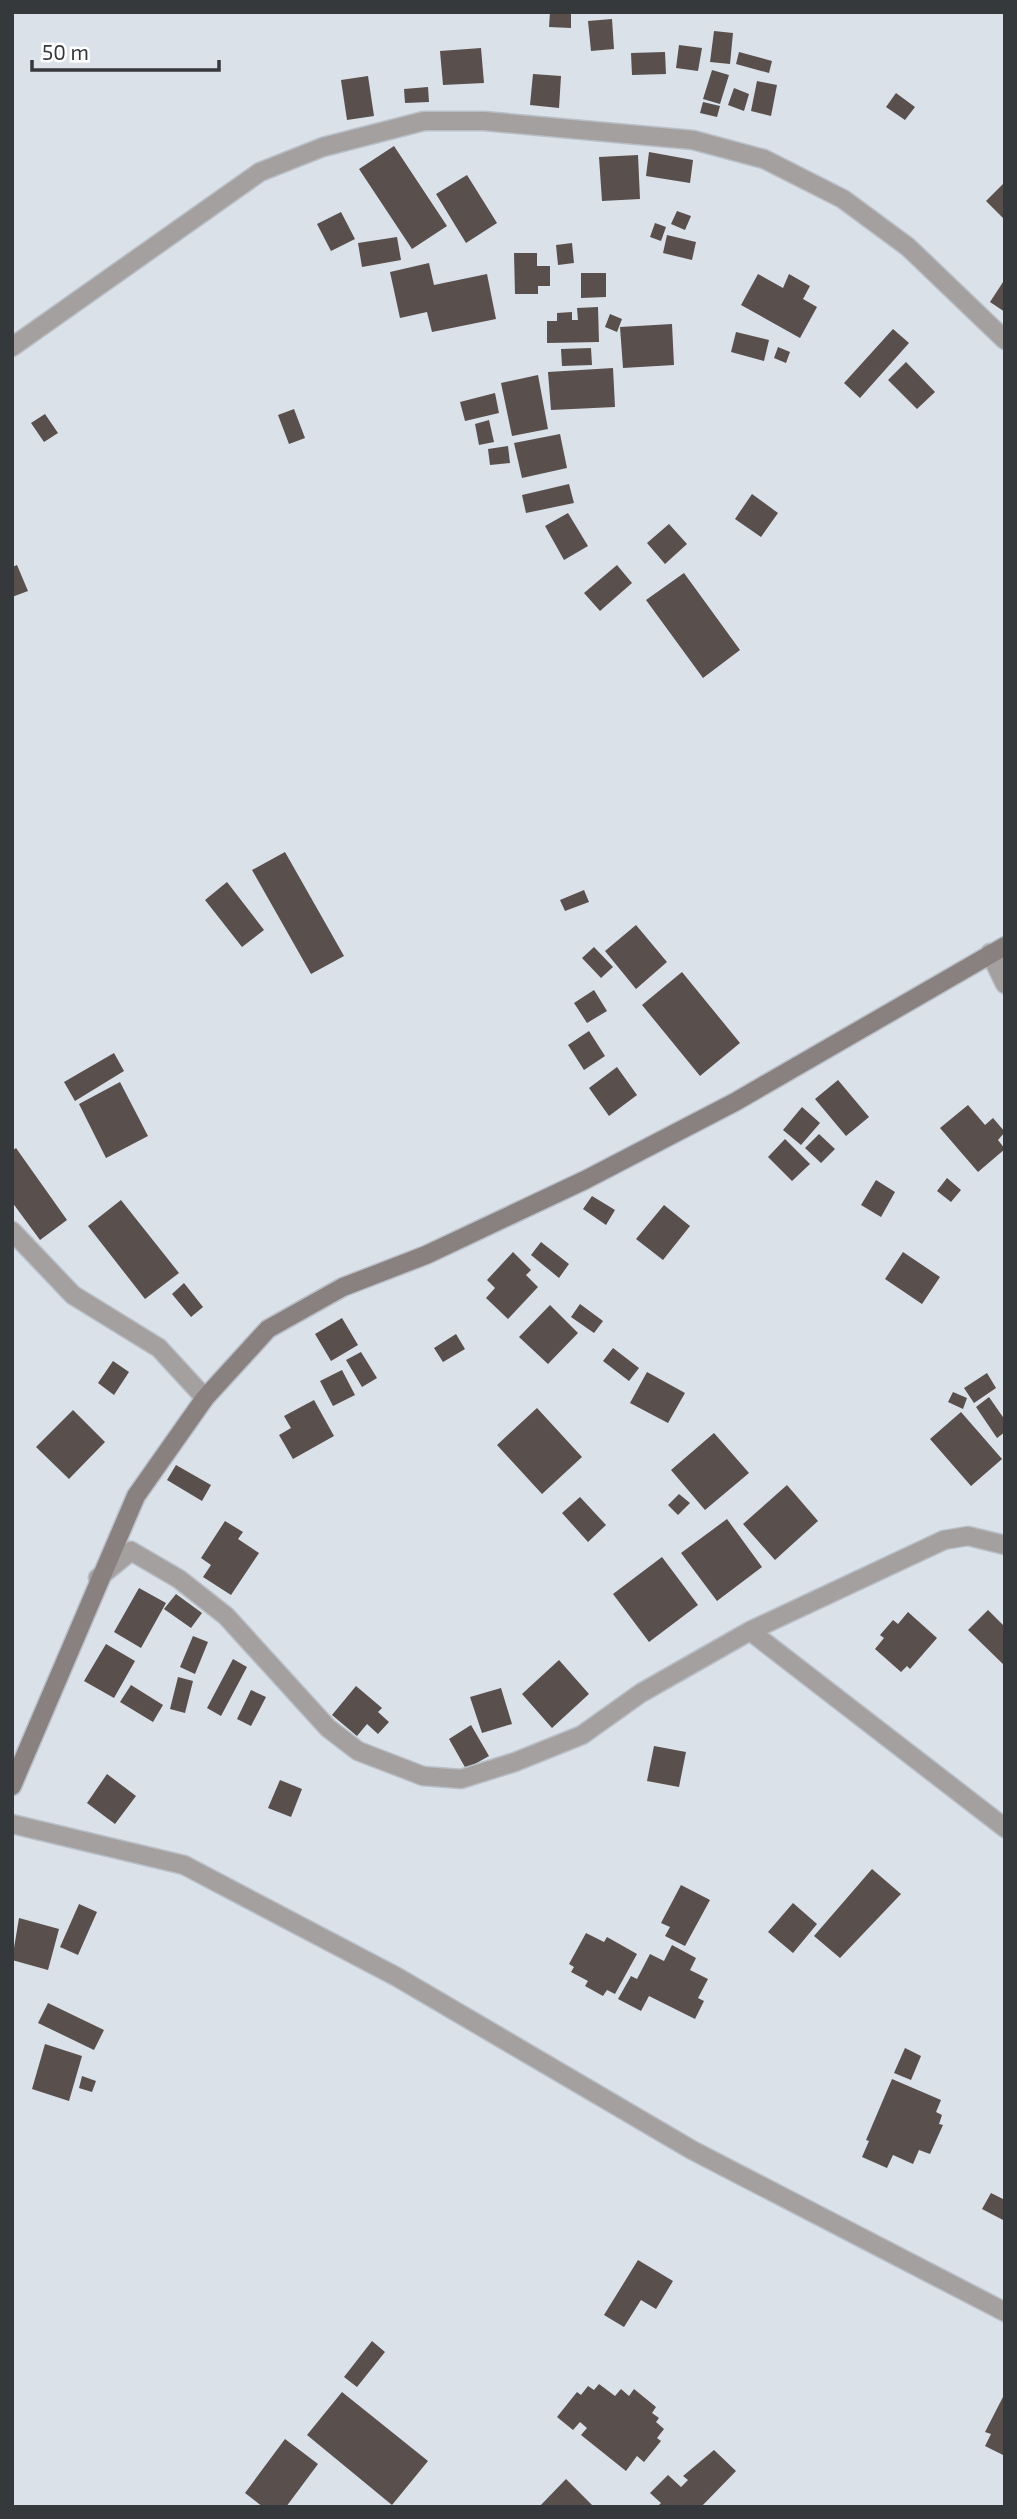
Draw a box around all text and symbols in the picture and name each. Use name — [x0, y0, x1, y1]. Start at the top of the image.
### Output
scale bar — [32, 28, 219, 72]
text: 50 m — [42, 39, 89, 64]

